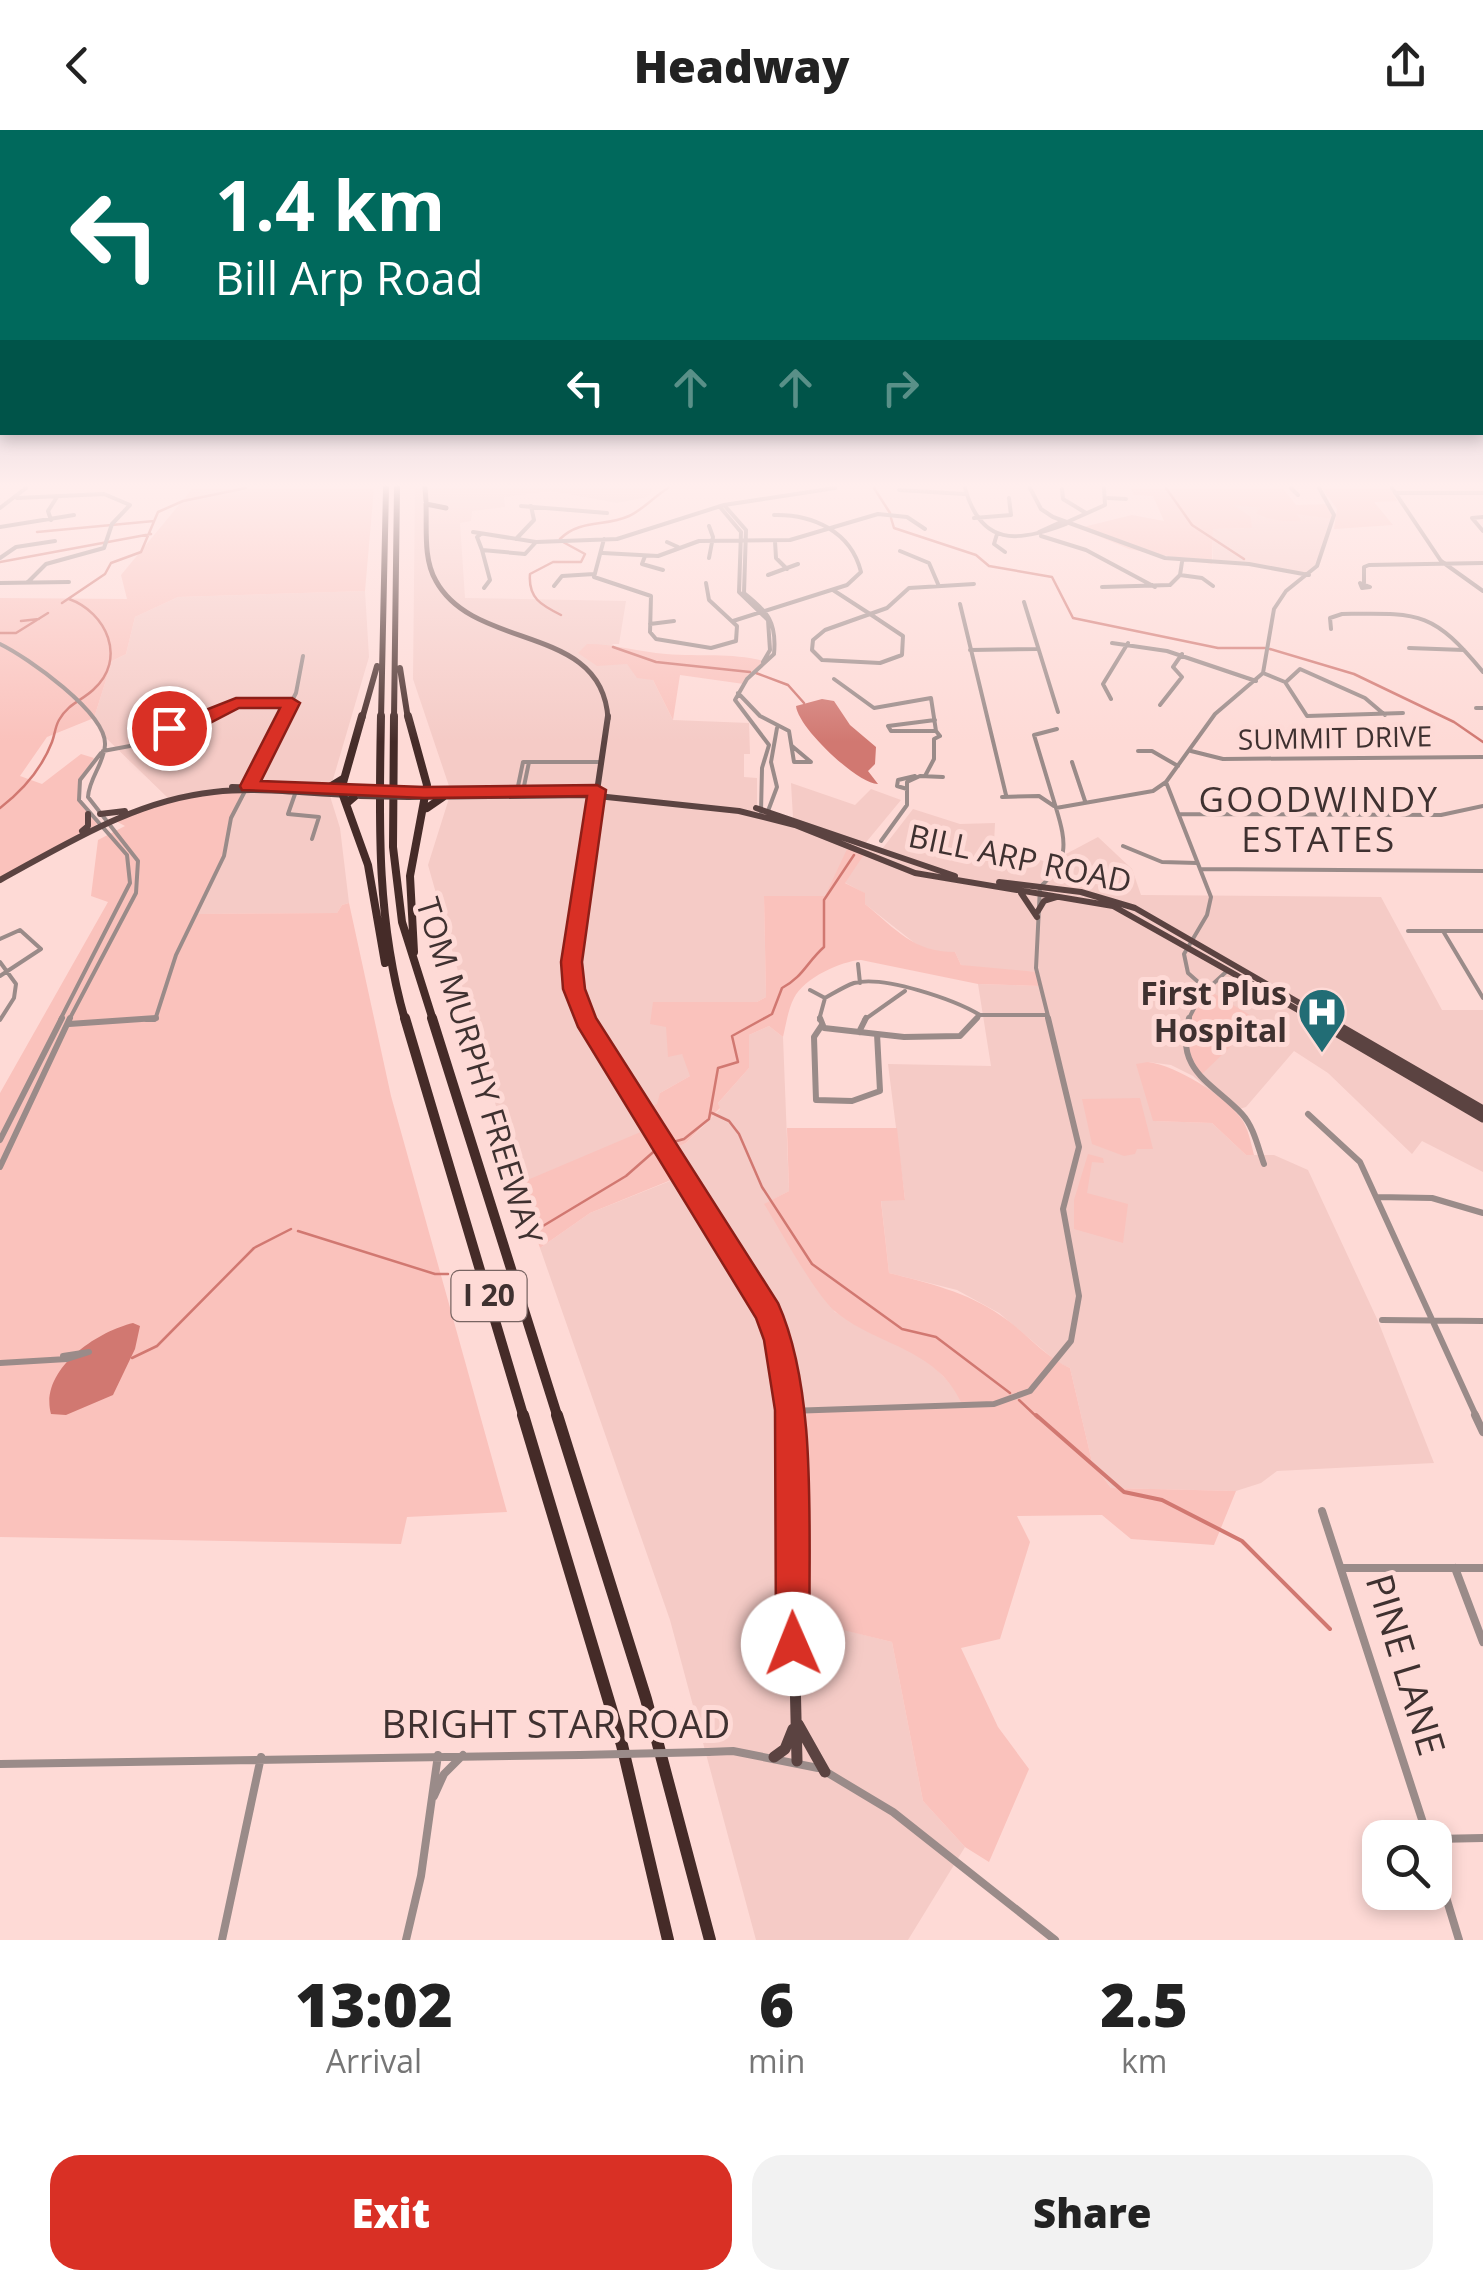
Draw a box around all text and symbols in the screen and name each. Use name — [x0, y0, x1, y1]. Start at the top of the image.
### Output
text: Headway — [634, 35, 849, 96]
icon: back — [50, 38, 105, 93]
icon: share — [1378, 38, 1433, 93]
text: 1.4 km — [215, 156, 445, 252]
icon: left — [50, 170, 180, 300]
text: Bill Arp Road — [215, 247, 483, 308]
icon: left — [558, 360, 613, 415]
icon: ahead — [663, 360, 718, 415]
icon: ahead — [768, 360, 823, 415]
icon: right — [873, 360, 928, 415]
pin — [127, 686, 212, 771]
icon: arrive — [142, 701, 197, 756]
street label: SUMMIT DRIVE — [1238, 716, 1432, 758]
district label: GOODWINDY ESTATES — [1198, 775, 1440, 862]
street label: BILL ARP ROAD — [905, 813, 1136, 902]
street label: TOM MURPHY FREEWAY — [407, 892, 554, 1249]
place label: First Plus Hospital — [1140, 971, 1287, 1051]
hospital icon: First Plus Hospital — [1296, 986, 1348, 1054]
road number: I 20 — [452, 1271, 526, 1321]
street label: PINE LANE — [1355, 1568, 1459, 1761]
position arrow — [741, 1592, 845, 1696]
street label: BRIGHT STAR ROAD — [382, 1697, 730, 1749]
map controls — [1362, 1820, 1452, 1910]
button: search — [1362, 1820, 1452, 1910]
text: 13:02 — [295, 1963, 453, 2045]
text: 6 — [759, 1963, 794, 2045]
text: 2.5 — [1100, 1963, 1188, 2045]
text: Arrival — [326, 2039, 422, 2082]
text: min — [748, 2039, 805, 2082]
text: km — [1121, 2039, 1167, 2082]
button: Exit — [50, 2155, 732, 2270]
button: Share — [752, 2155, 1433, 2270]

